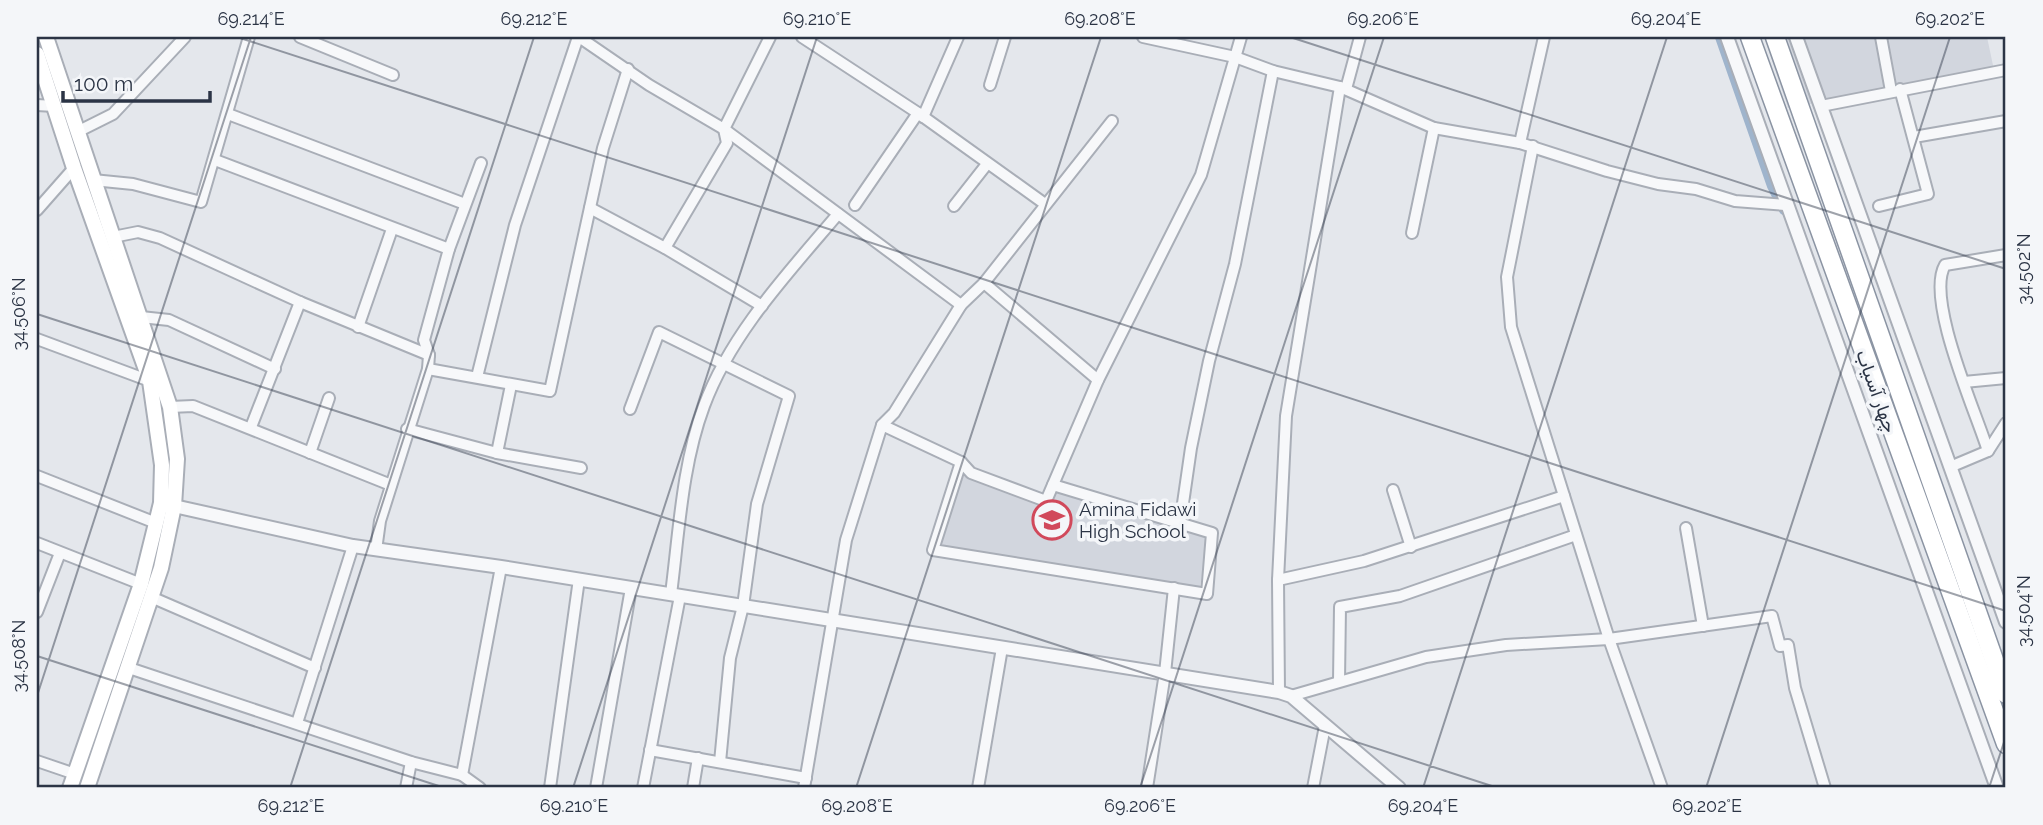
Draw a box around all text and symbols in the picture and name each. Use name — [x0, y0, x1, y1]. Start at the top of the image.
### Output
text: 69.214°E — [217, 8, 285, 29]
text: 69.212°E — [501, 8, 567, 29]
text: 69.210°E — [783, 8, 851, 29]
text: 69.208°E — [1064, 8, 1136, 29]
text: 69.206°E — [1347, 8, 1419, 29]
text: 69.204°E — [1631, 8, 1701, 29]
text: 69.202°E — [1915, 8, 1985, 29]
scale bar — [63, 60, 210, 104]
text: 100 m — [74, 71, 133, 96]
text: 34.502°N — [2013, 233, 2034, 305]
text: 34.506°N — [8, 277, 29, 351]
street label: چهار آسیاب — [1849, 347, 1902, 436]
place label: Amina Fidawi High School — [1079, 498, 1197, 542]
school or university icon: Amina Fidawi High School — [1031, 499, 1073, 541]
text: 34.504°N — [2013, 575, 2034, 647]
text: 34.508°N — [8, 619, 29, 693]
text: 69.212°E — [258, 795, 324, 816]
text: 69.210°E — [540, 795, 608, 816]
text: 69.208°E — [821, 795, 893, 816]
text: 69.206°E — [1104, 795, 1176, 816]
text: 69.204°E — [1388, 795, 1458, 816]
text: 69.202°E — [1672, 795, 1742, 816]

